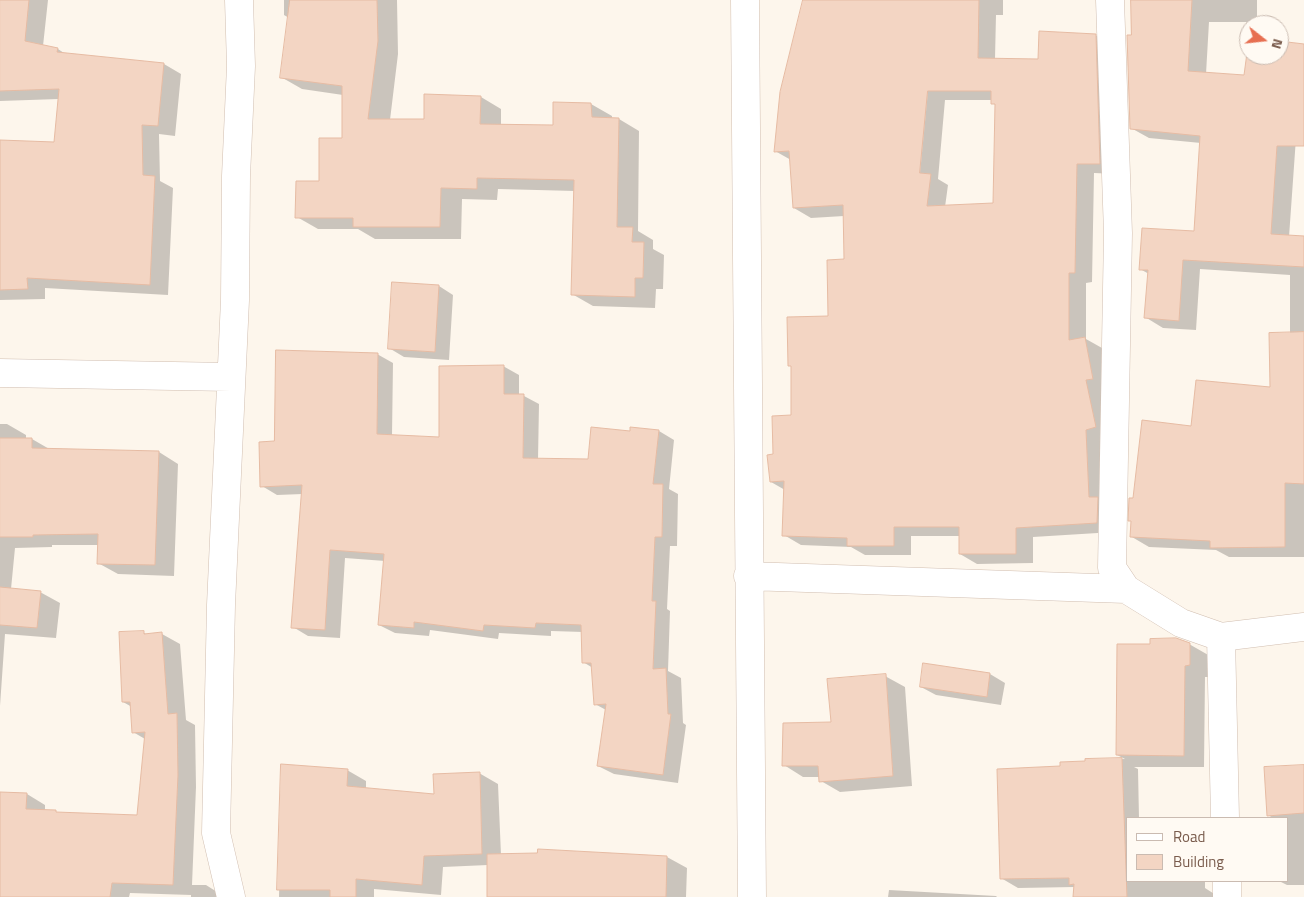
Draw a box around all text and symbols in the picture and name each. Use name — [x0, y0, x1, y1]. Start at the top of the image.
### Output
north arrow — [1239, 15, 1289, 65]
text: N — [1267, 36, 1289, 52]
legend — [1126, 817, 1289, 882]
text: Road — [1173, 825, 1205, 848]
text: Building — [1173, 850, 1224, 873]

